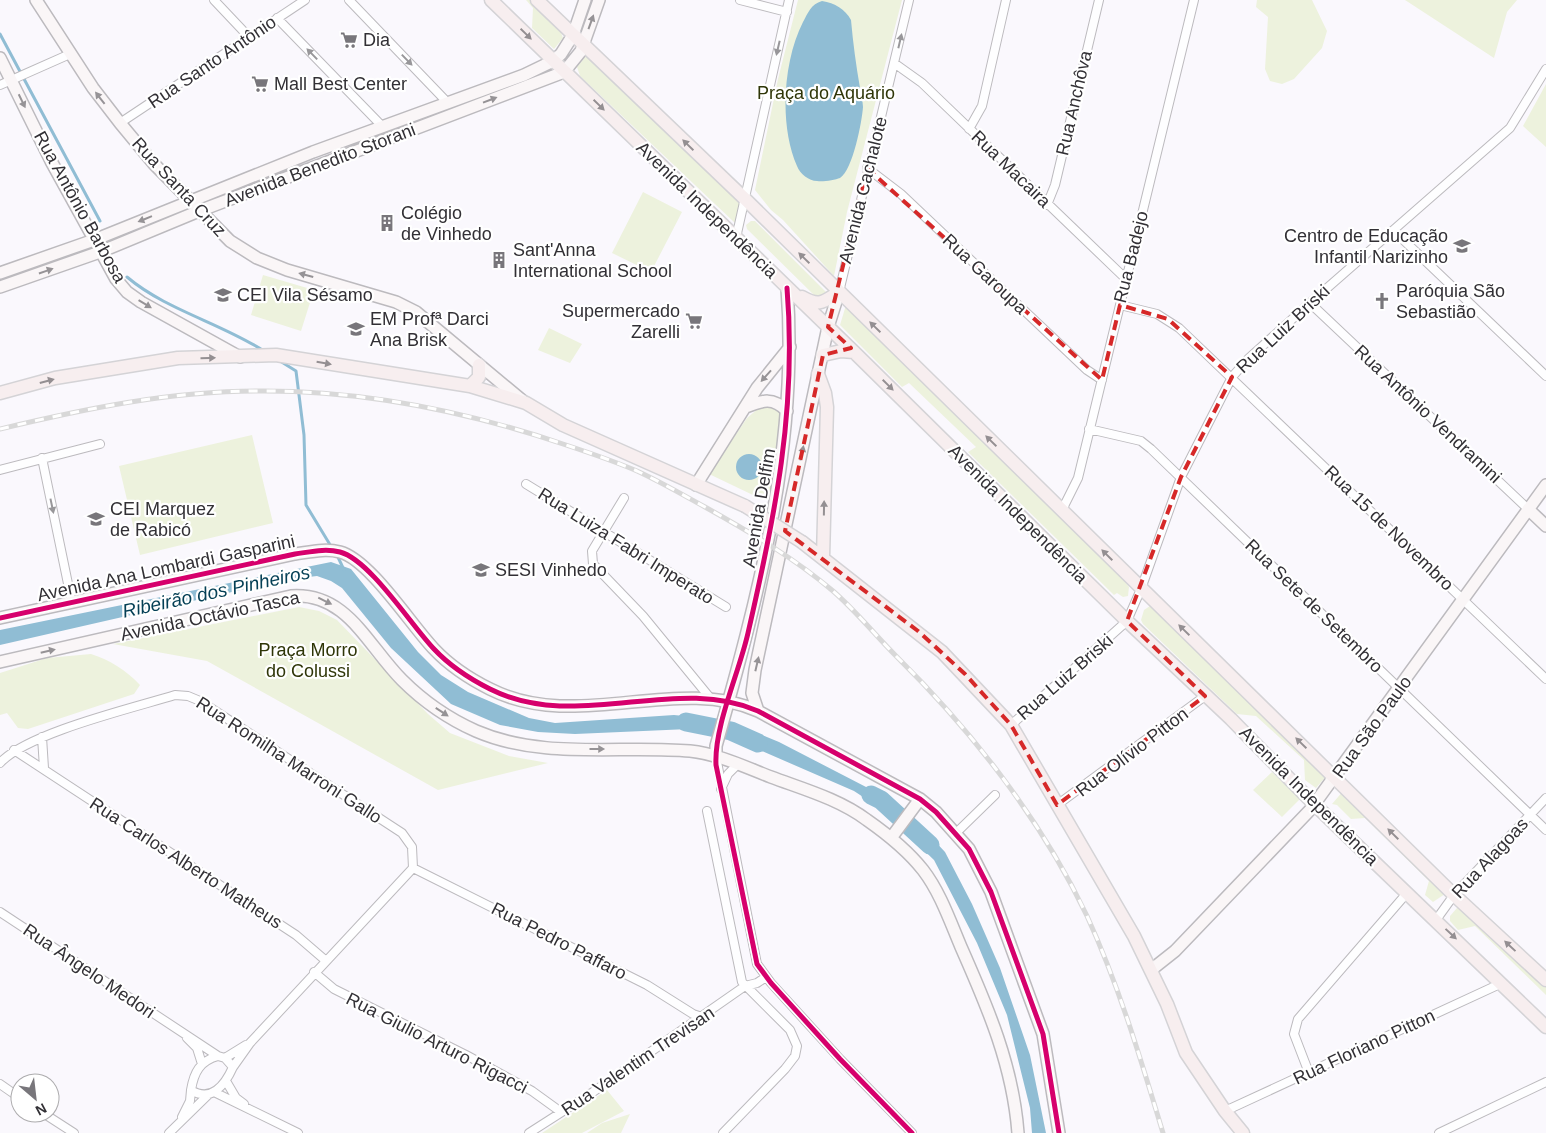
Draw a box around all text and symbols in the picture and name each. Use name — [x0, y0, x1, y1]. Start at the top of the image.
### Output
street label: Rua Santo Antônio — [144, 12, 280, 112]
one-way arrow — [587, 14, 595, 29]
one-way arrow — [520, 28, 532, 40]
supermarket icon: Dia — [339, 30, 359, 50]
place label: Dia — [363, 30, 391, 50]
one-way arrow — [896, 33, 904, 49]
one-way arrow — [774, 40, 782, 55]
one-way arrow — [306, 48, 318, 60]
street label: Rua Anchôva — [1052, 48, 1096, 157]
one-way arrow — [401, 54, 413, 66]
supermarket icon: Mall Best Center — [250, 74, 270, 94]
place label: Mall Best Center — [274, 74, 407, 94]
park label: Praça do Aquário — [757, 83, 895, 103]
one-way arrow — [95, 92, 106, 105]
one-way arrow — [18, 94, 26, 108]
one-way arrow — [483, 96, 497, 104]
one-way arrow — [593, 99, 605, 111]
street label: Avenida Cachalote — [835, 114, 891, 266]
street label: Avenida Benedito Storani — [222, 119, 418, 211]
street label: Rua Macaira — [967, 126, 1055, 212]
street label: Rua Antônio Barbosa — [30, 128, 130, 287]
street label: Rua Santa Cruz — [128, 133, 230, 241]
street label: Avenida Independência — [632, 138, 782, 283]
one-way arrow — [682, 139, 694, 151]
place label: Colégio de Vinhedo — [401, 203, 492, 244]
street label: Rua Badejo — [1110, 209, 1152, 305]
building icon: Colégio de Vinhedo — [377, 213, 397, 233]
one-way arrow — [137, 215, 152, 223]
place label: Centro de Educação Infantil Narizinho — [1284, 226, 1448, 267]
street label: Rua Garoupa — [939, 230, 1032, 319]
school or university icon: Centro de Educação Infantil Narizinho — [1452, 236, 1472, 256]
place label: Sant'Anna International School — [513, 240, 672, 281]
building icon: Sant'Anna International School — [489, 250, 509, 270]
one-way arrow — [798, 252, 810, 264]
one-way arrow — [39, 266, 54, 274]
one-way arrow — [299, 270, 314, 278]
street label: Rua Luiz Briski — [1232, 281, 1334, 377]
place label: Paróquia São Sebastião — [1396, 281, 1505, 322]
school or university icon: CEI Vila Sésamo — [213, 285, 233, 305]
place label: CEI Vila Sésamo — [237, 285, 373, 305]
church icon: Paróquia São Sebastião — [1372, 291, 1392, 311]
one-way arrow — [137, 300, 152, 308]
place label: Supermercado Zarelli — [562, 301, 680, 342]
place label: EM Profª Darci Ana Brisk — [370, 309, 489, 350]
supermarket icon: Supermercado Zarelli — [684, 311, 704, 331]
school or university icon: EM Profª Darci Ana Brisk — [346, 319, 366, 339]
one-way arrow — [869, 321, 881, 333]
street label: Rua Antônio Vendramini — [1351, 341, 1505, 487]
one-way arrow — [200, 354, 216, 362]
one-way arrow — [316, 359, 332, 367]
one-way arrow — [761, 370, 772, 383]
one-way arrow — [40, 376, 55, 384]
one-way arrow — [882, 379, 894, 391]
one-way arrow — [985, 435, 997, 447]
street label: Avenida Independência — [945, 441, 1092, 588]
one-way arrow — [798, 445, 806, 461]
street label: Avenida Delfim — [739, 447, 779, 569]
street label: Rua 15 de Novembro — [1321, 461, 1457, 595]
street label: Rua Luiza Fabri Imperato — [535, 484, 717, 608]
one-way arrow — [48, 499, 56, 514]
place label: CEI Marquez de Rabicó — [110, 499, 215, 540]
one-way arrow — [820, 500, 828, 516]
school or university icon: CEI Marquez de Rabicó — [86, 509, 106, 529]
street label: Avenida Ana Lombardi Gasparini — [35, 531, 297, 605]
street label: Rua Sete de Setembro — [1241, 535, 1387, 677]
one-way arrow — [1101, 549, 1113, 561]
school or university icon: SESI Vinhedo — [471, 560, 491, 580]
place label: SESI Vinhedo — [495, 560, 607, 580]
water label: Ribeirão dos Pinheiros — [120, 561, 312, 622]
street label: Avenida Octávio Tasca — [119, 587, 302, 645]
one-way arrow — [318, 597, 332, 605]
one-way arrow — [1179, 624, 1191, 636]
street label: Rua Luiz Briski — [1013, 630, 1117, 724]
park label: Praça Morro do Colussi — [258, 640, 358, 681]
one-way arrow — [40, 647, 55, 655]
one-way arrow — [753, 656, 761, 671]
street label: Rua São Paulo — [1328, 672, 1416, 782]
street label: Rua Romilha Marroni Gallo — [193, 692, 385, 828]
street label: Rua Olívio Pitton — [1072, 703, 1192, 801]
one-way arrow — [436, 707, 449, 717]
street label: Avenida Independência — [1236, 723, 1383, 870]
one-way arrow — [1295, 737, 1307, 749]
one-way arrow — [589, 745, 605, 753]
street label: Rua Carlos Alberto Matheus — [86, 793, 286, 933]
street label: Rua Alagoas — [1448, 814, 1532, 902]
one-way arrow — [1387, 828, 1399, 840]
street label: Rua Pedro Paffaro — [488, 898, 630, 984]
street label: Rua Ângelo Medori — [20, 920, 158, 1022]
one-way arrow — [1445, 928, 1457, 940]
one-way arrow — [1504, 941, 1517, 952]
street label: Rua Giulio Arturo Rigacci — [343, 988, 531, 1098]
street label: Rua Valentim Trevisan — [558, 1002, 718, 1120]
street label: Rua Floriano Pitton — [1290, 1005, 1438, 1089]
north arrow — [10, 1073, 60, 1123]
text: N — [33, 1100, 49, 1119]

